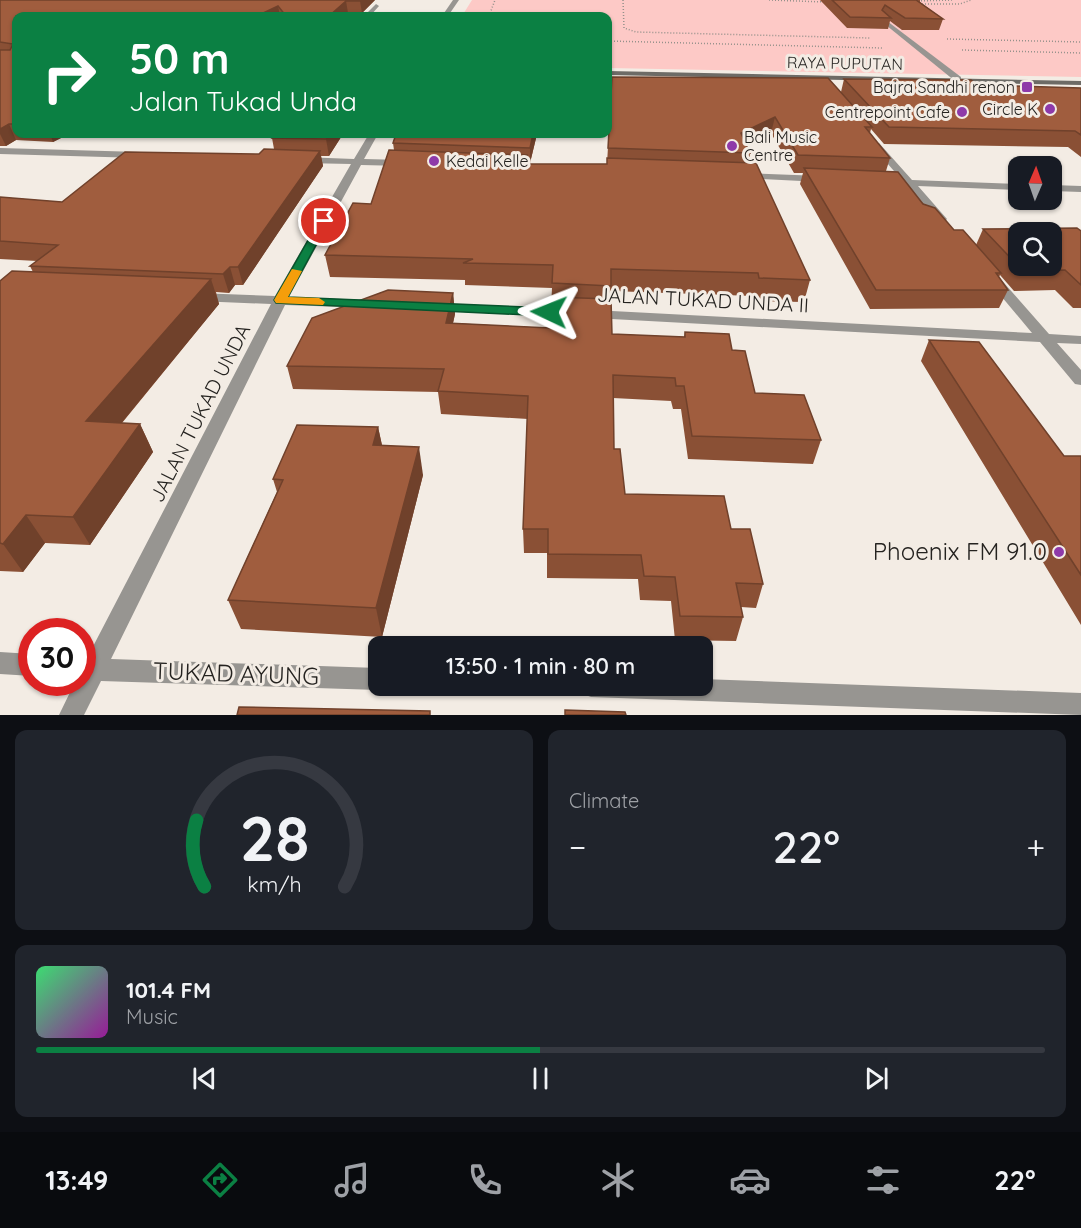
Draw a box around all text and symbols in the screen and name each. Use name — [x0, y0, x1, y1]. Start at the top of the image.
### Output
text: 50 m — [129, 32, 229, 85]
icon: right — [30, 36, 108, 114]
street label: RAYA PUPUTAN — [787, 52, 903, 74]
place label: Bajra Sandhi renon — [873, 77, 1015, 97]
marker: Bajra Sandhi renon — [1020, 80, 1034, 94]
text: Jalan Tukad Unda — [129, 84, 357, 118]
place label: Circle K — [982, 99, 1038, 119]
place label: Centrepoint Cafe — [825, 102, 950, 122]
marker: Circle K — [1043, 102, 1057, 116]
marker: Centrepoint Cafe — [955, 105, 969, 119]
place label: Bali Music Centre — [744, 127, 817, 165]
marker: Bali Music Centre — [725, 139, 739, 153]
place label: Kedai Kelle — [446, 151, 528, 171]
marker: Kedai Kelle — [427, 154, 441, 168]
north arrow — [1008, 156, 1062, 210]
map controls — [1008, 156, 1062, 276]
pin — [298, 195, 349, 246]
icon: arrive — [307, 204, 340, 237]
button: search — [1008, 222, 1062, 276]
position arrow — [517, 280, 581, 344]
street label: JALAN TUKAD UNDA II — [597, 281, 809, 318]
street label: JALAN TUKAD UNDA — [144, 320, 255, 506]
place label: Phoenix FM 91.0 — [873, 536, 1047, 566]
marker: Phoenix FM 91.0 — [1052, 545, 1066, 559]
speed limit sign: 30 — [18, 618, 96, 696]
text: 13:50 · 1 min · 80 m — [446, 652, 635, 680]
street label: TUKAD AYUNG — [153, 655, 320, 691]
text: Climate — [569, 788, 639, 813]
text: 28 — [239, 799, 309, 877]
text: 22° — [773, 818, 840, 874]
text: − — [569, 826, 586, 867]
text: + — [1026, 826, 1045, 867]
text: km/h — [247, 871, 301, 897]
text: 101.4 FM — [126, 976, 211, 1004]
text: Music — [126, 1004, 178, 1029]
icon: previous — [188, 1062, 221, 1095]
icon: pause — [524, 1062, 557, 1095]
icon: next — [860, 1062, 893, 1095]
icon: directions — [199, 1159, 241, 1201]
icon: music — [331, 1159, 373, 1201]
icon: phone — [464, 1159, 506, 1201]
icon: climate — [597, 1159, 639, 1201]
icon: car — [729, 1159, 771, 1201]
icon: filters — [862, 1159, 904, 1201]
text: 13:49 — [45, 1163, 108, 1197]
text: 22° — [994, 1163, 1036, 1197]

